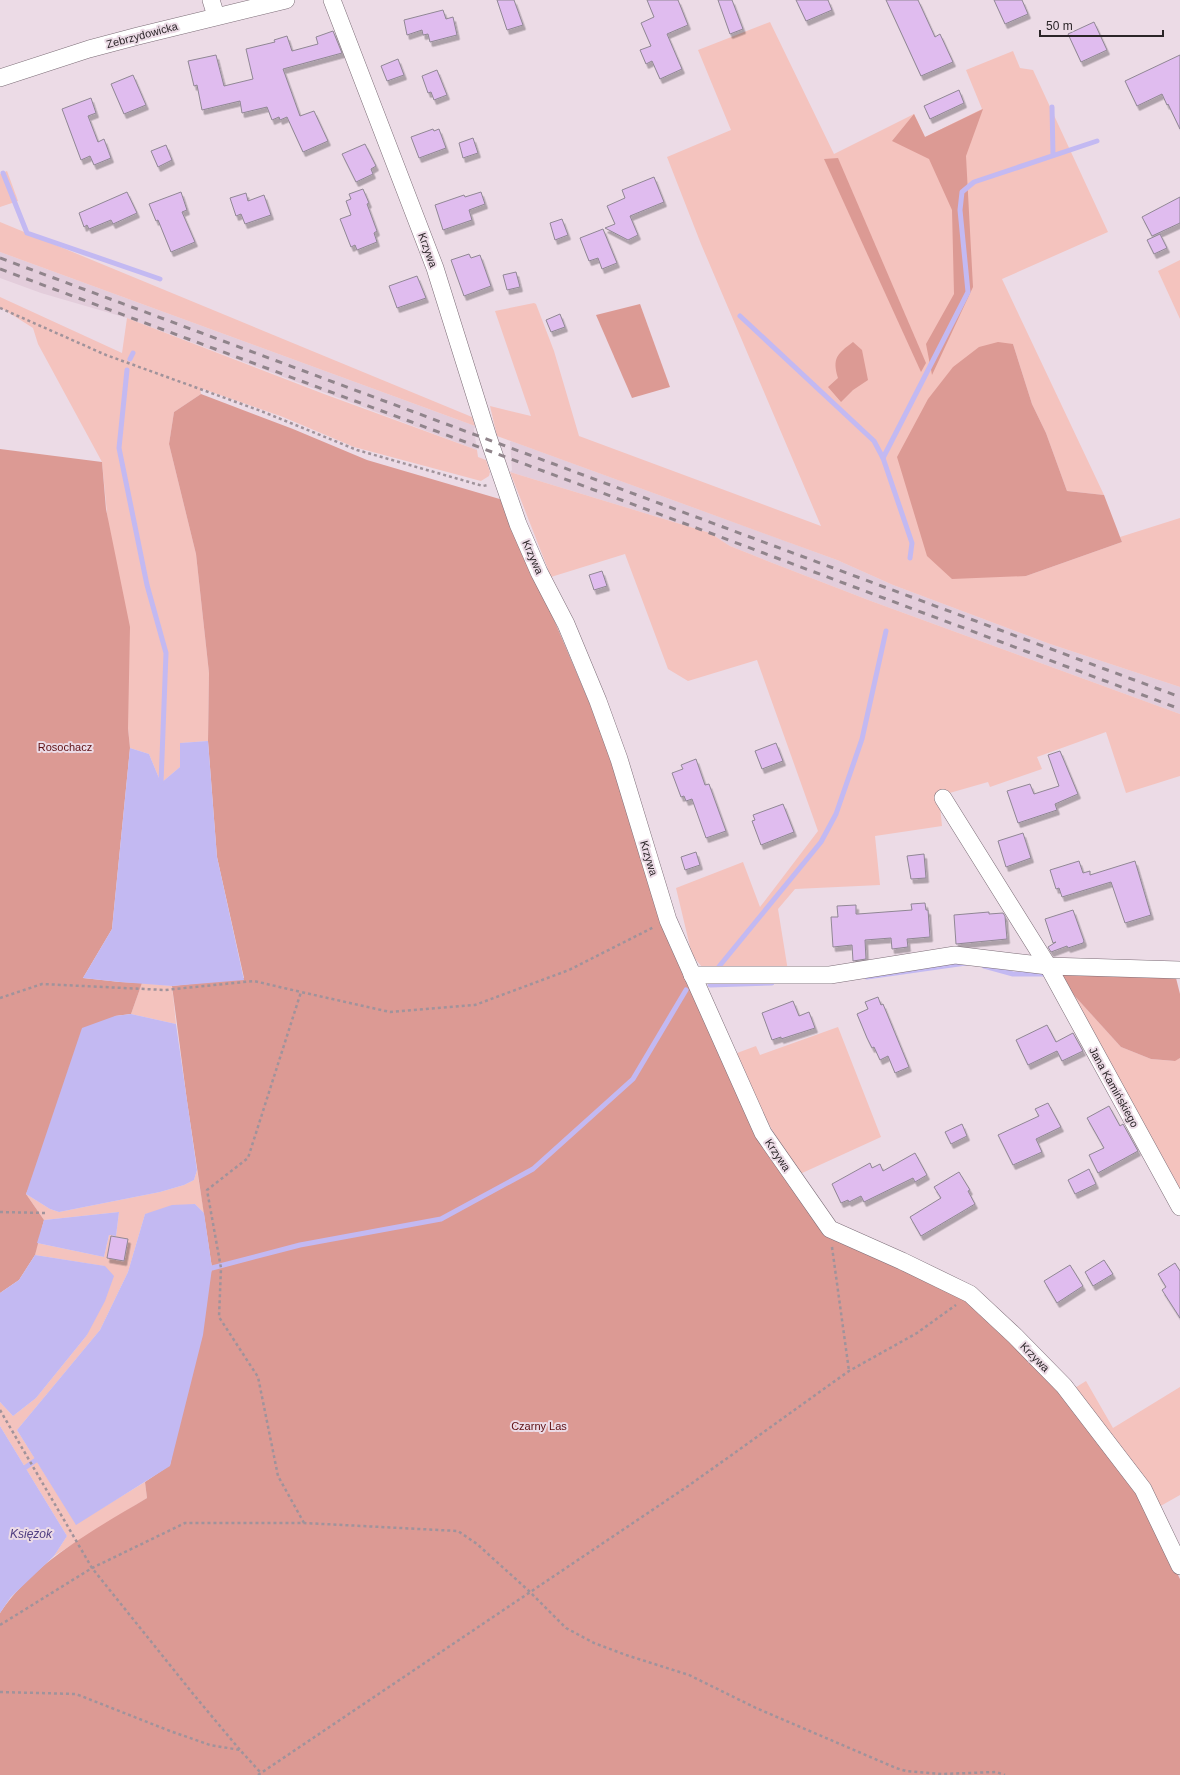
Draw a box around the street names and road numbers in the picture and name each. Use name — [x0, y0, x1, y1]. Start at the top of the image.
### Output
street label: Zebrzydowicka — [105, 19, 180, 50]
street label: Krzywa — [416, 231, 440, 270]
street label: Krzywa — [520, 538, 546, 577]
street label: Krzywa — [638, 839, 660, 878]
street label: Jana Kamińskiego — [1087, 1045, 1141, 1129]
street label: Krzywa — [763, 1137, 794, 1174]
street label: Krzywa — [1018, 1340, 1053, 1375]

